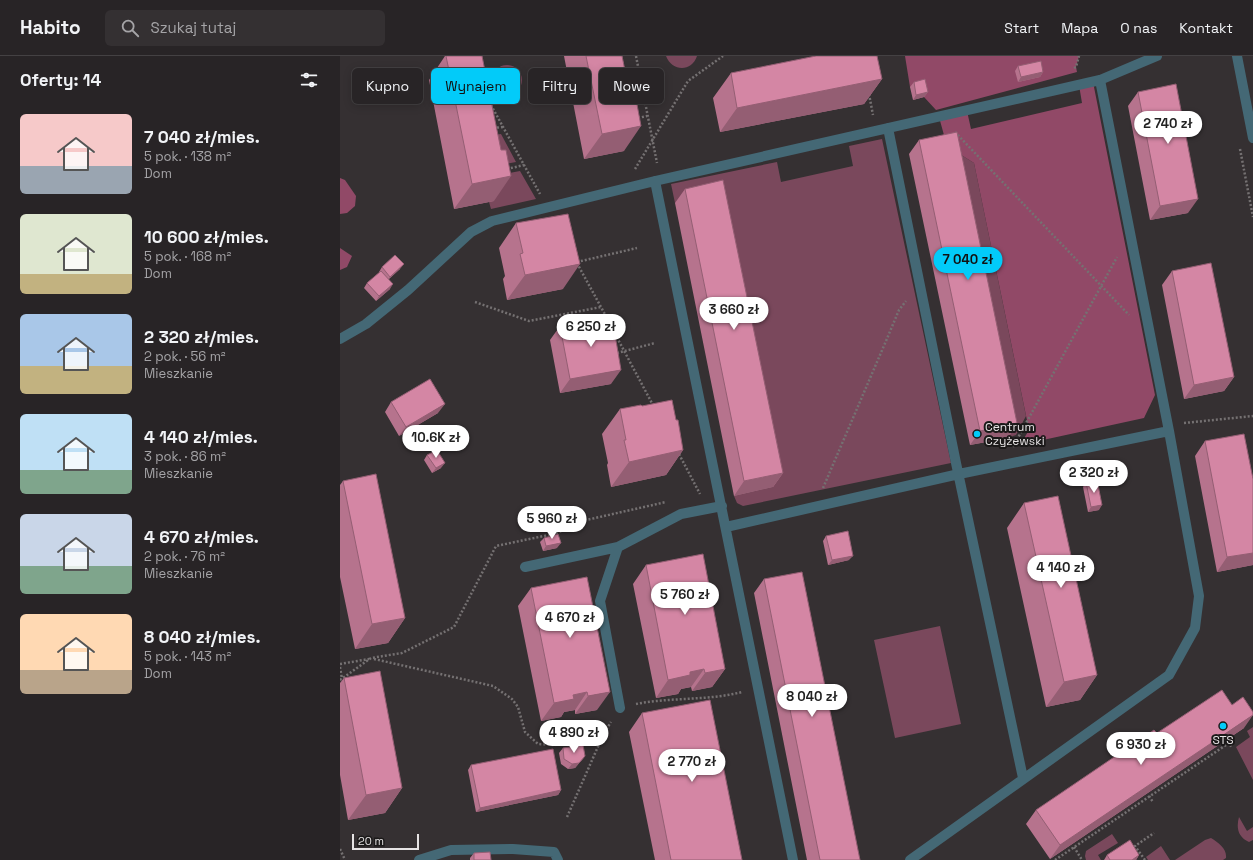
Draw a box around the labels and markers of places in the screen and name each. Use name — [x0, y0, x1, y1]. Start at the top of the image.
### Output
pin: 2 740 zł — [1127, 111, 1209, 145]
pin: 7 040 zł — [927, 247, 1009, 281]
pin: 3 660 zł — [693, 297, 775, 331]
pin: 6 250 zł — [550, 314, 632, 348]
place label: Centrum Czyżewski — [985, 419, 1045, 449]
pin: 10.6K zł — [395, 425, 477, 459]
marker: Centrum Czyżewski — [972, 429, 982, 439]
pin: 2 320 zł — [1053, 460, 1135, 494]
pin: 5 960 zł — [511, 506, 593, 540]
pin: 4 140 zł — [1020, 555, 1102, 589]
pin: 5 760 zł — [644, 582, 726, 616]
pin: 4 670 zł — [529, 605, 611, 639]
pin: 8 040 zł — [771, 684, 853, 718]
pin: 4 890 zł — [533, 720, 615, 754]
marker: STS — [1218, 721, 1228, 731]
pin: 6 930 zł — [1100, 732, 1182, 766]
place label: STS — [1212, 732, 1234, 748]
pin: 2 770 zł — [651, 749, 733, 783]

